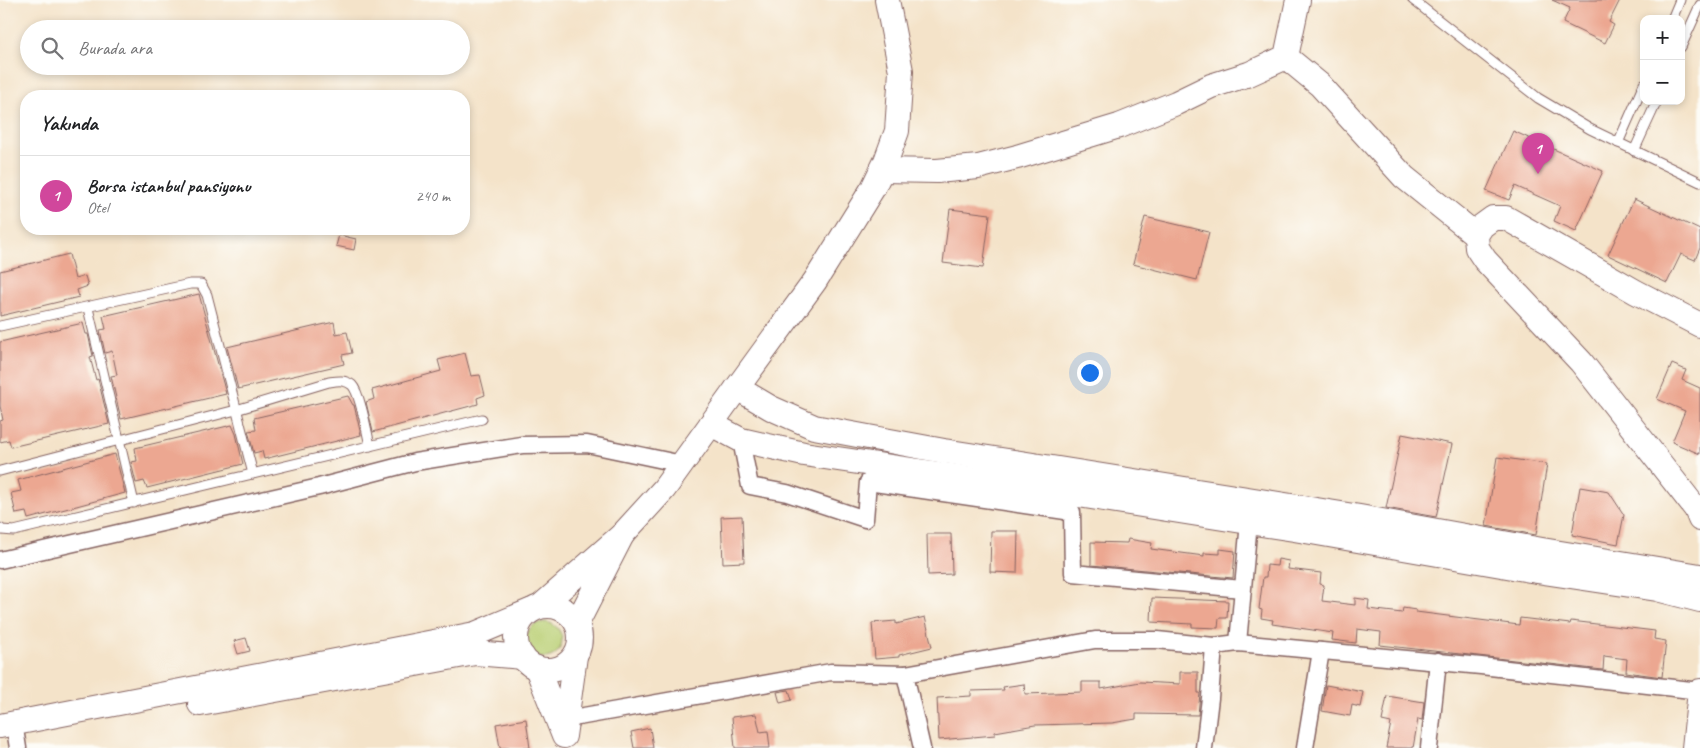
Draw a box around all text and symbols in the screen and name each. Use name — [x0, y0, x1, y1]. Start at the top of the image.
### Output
map controls — [1640, 15, 1685, 105]
button: + — [1640, 15, 1685, 60]
search box — [20, 20, 470, 75]
icon: search — [38, 34, 66, 62]
text: Burada ara — [78, 36, 152, 60]
button: − — [1640, 60, 1685, 105]
text: Yakında — [40, 110, 98, 136]
pin: 1 — [1522, 133, 1554, 174]
text: Borsa istanbul pansiyonu — [87, 174, 250, 198]
text: 1 — [52, 186, 60, 206]
text: 240 m — [416, 186, 450, 206]
text: Otel — [87, 198, 108, 218]
your location — [1077, 360, 1103, 386]

